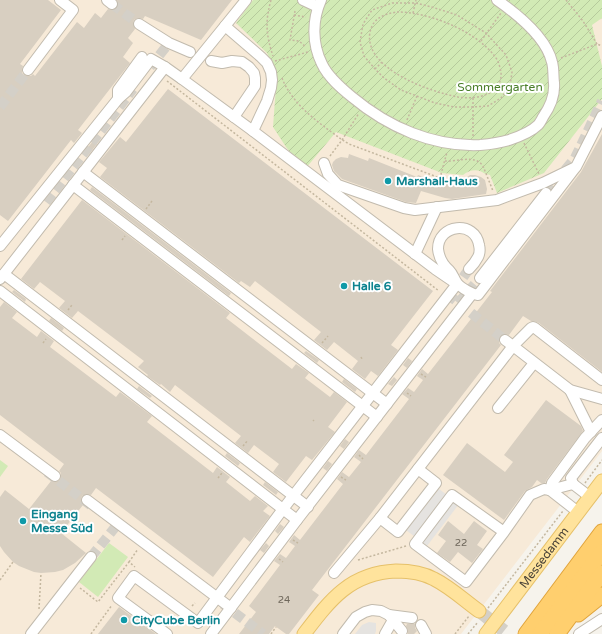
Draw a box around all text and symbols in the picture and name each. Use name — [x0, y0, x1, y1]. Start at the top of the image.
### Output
park label: Sommergarten — [457, 80, 543, 94]
place label: Marshall-Haus — [396, 174, 478, 188]
marker: Marshall-Haus — [383, 176, 393, 186]
place label: Halle 6 — [352, 279, 392, 293]
marker: Halle 6 — [339, 281, 349, 291]
place label: Eingang Messe Süd — [31, 507, 93, 535]
marker: Eingang Messe Süd — [18, 516, 28, 526]
street label: Messedamm — [516, 524, 572, 591]
house number: 22 — [455, 537, 467, 549]
house number: 24 — [278, 594, 290, 606]
place label: CityCube Berlin — [132, 613, 220, 628]
marker: CityCube Berlin — [119, 615, 129, 625]

